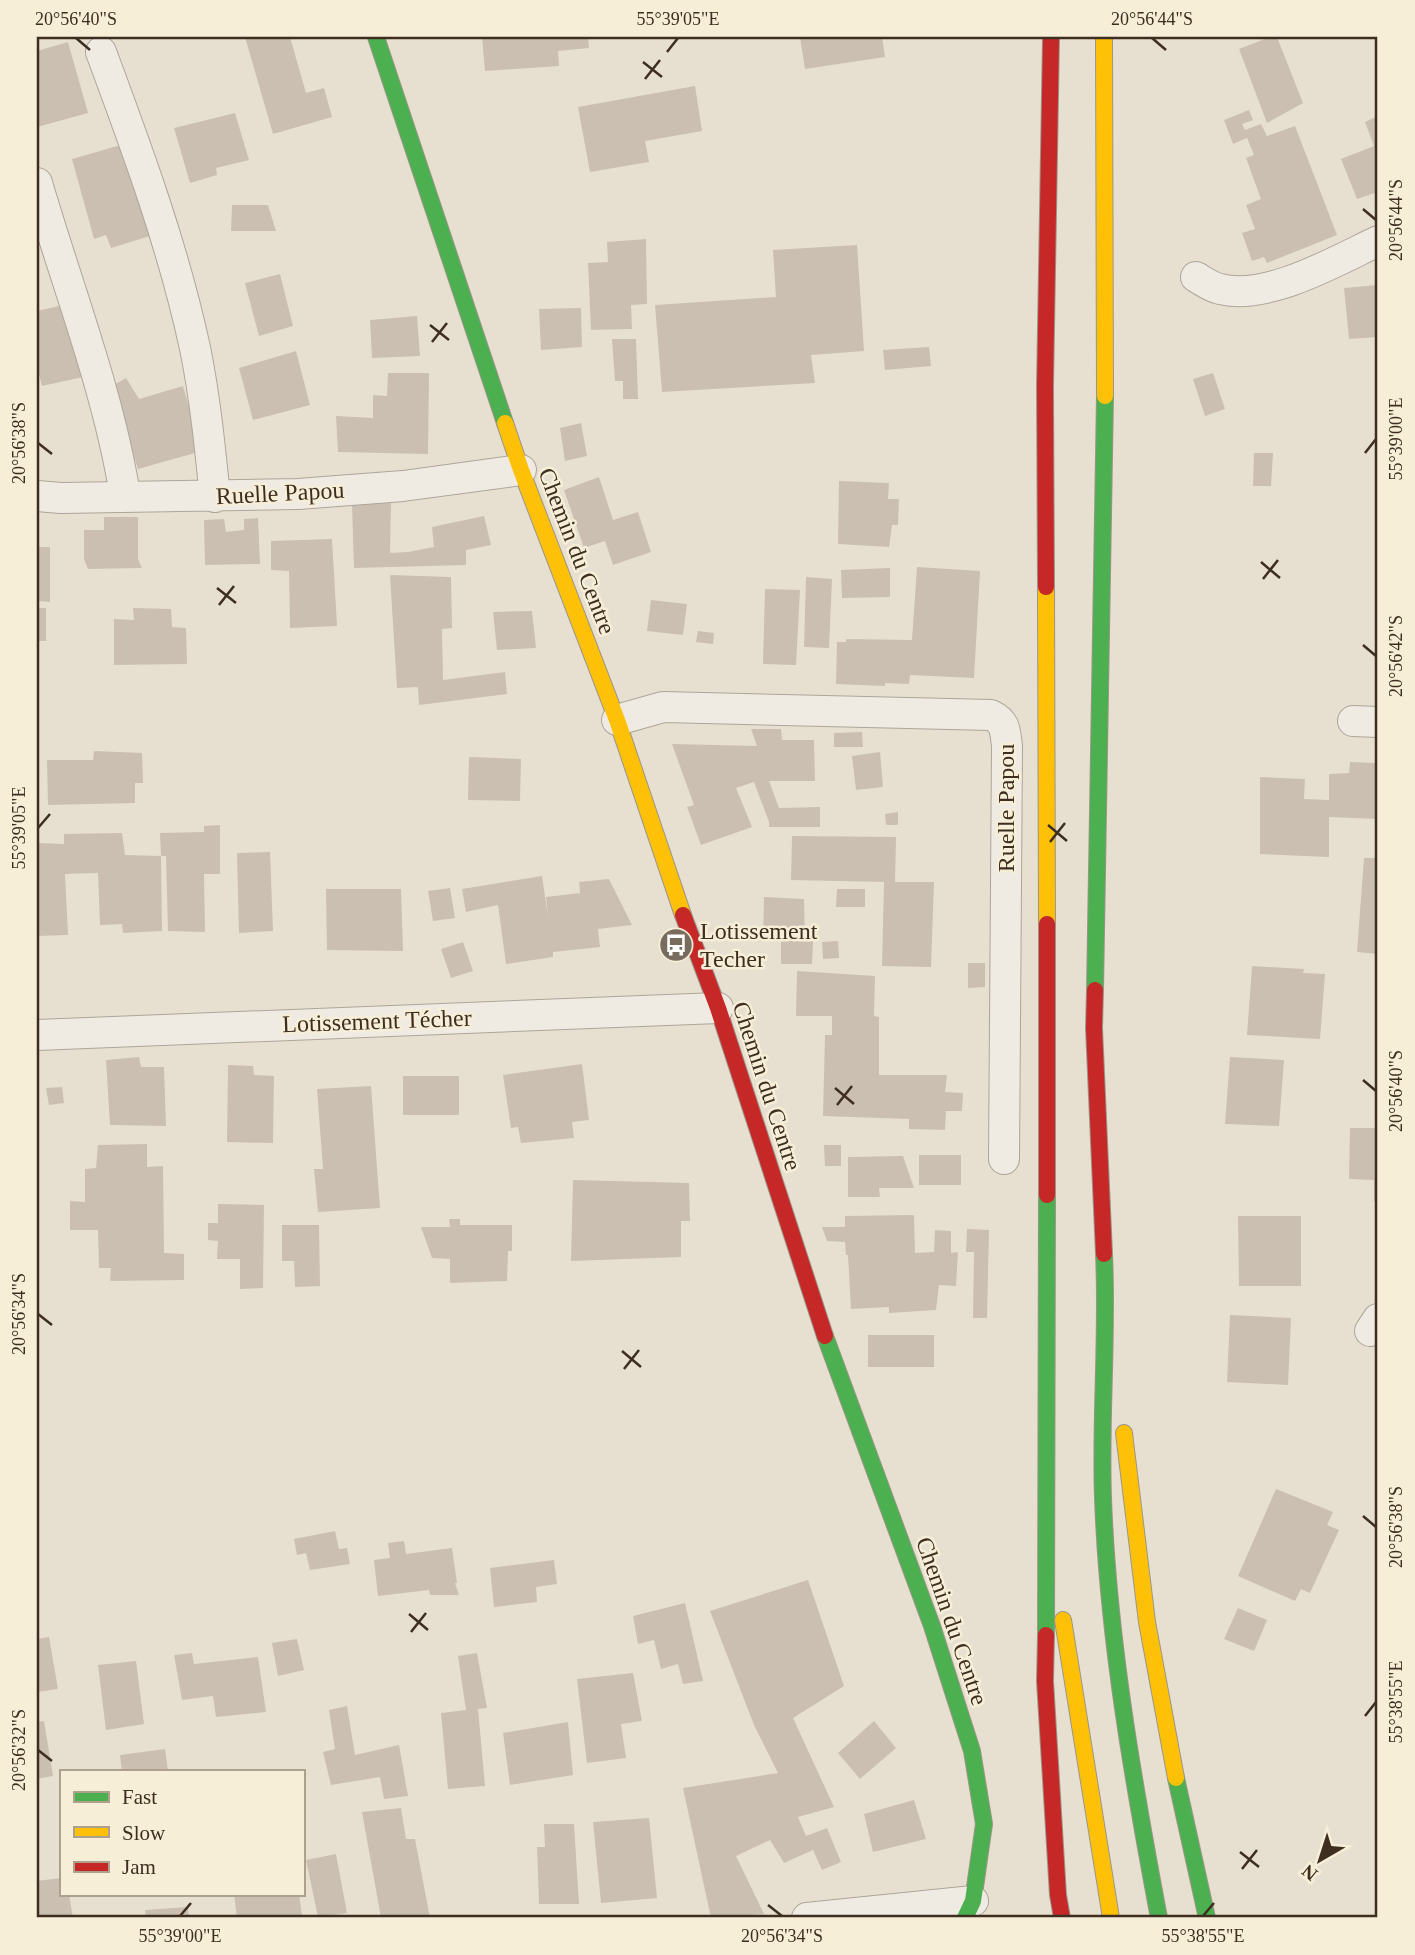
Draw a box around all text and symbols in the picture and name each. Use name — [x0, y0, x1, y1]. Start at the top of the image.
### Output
text: 20°56'40"S — [35, 9, 117, 29]
text: 55°39'05"E — [637, 9, 719, 29]
text: 20°56'44"S — [1111, 9, 1193, 29]
text: 20°56'44"S — [1386, 179, 1406, 261]
text: 55°39'00"E — [1386, 398, 1406, 480]
text: 20°56'38"S — [9, 402, 29, 484]
street label: Chemin du Centre — [533, 464, 621, 638]
street label: Ruelle Papou — [215, 477, 345, 509]
text: 20°56'42"S — [1386, 615, 1406, 697]
street label: Ruelle Papou — [993, 744, 1019, 872]
text: 55°39'05"E — [9, 787, 29, 869]
place label: Lotissement Techer — [700, 918, 818, 972]
bus stop icon: Lotissement Techer — [657, 926, 695, 964]
street label: Chemin du Centre — [727, 998, 807, 1174]
street label: Lotissement Técher — [282, 1005, 472, 1037]
text: 20°56'40"S — [1386, 1050, 1406, 1132]
text: 20°56'34"S — [9, 1273, 29, 1355]
text: 20°56'38"S — [1386, 1486, 1406, 1568]
street label: Chemin du Centre — [911, 1534, 993, 1708]
text: 55°38'55"E — [1386, 1661, 1406, 1743]
text: 20°56'32"S — [9, 1709, 29, 1791]
legend — [60, 1770, 304, 1896]
text: Fast — [122, 1785, 157, 1809]
text: Slow — [122, 1821, 166, 1845]
north arrow — [1286, 1826, 1356, 1896]
text: Jam — [122, 1855, 156, 1879]
text: N — [1297, 1860, 1322, 1885]
text: 55°39'00"E — [139, 1926, 221, 1946]
text: 20°56'34"S — [741, 1926, 823, 1946]
text: 55°38'55"E — [1162, 1926, 1244, 1946]

